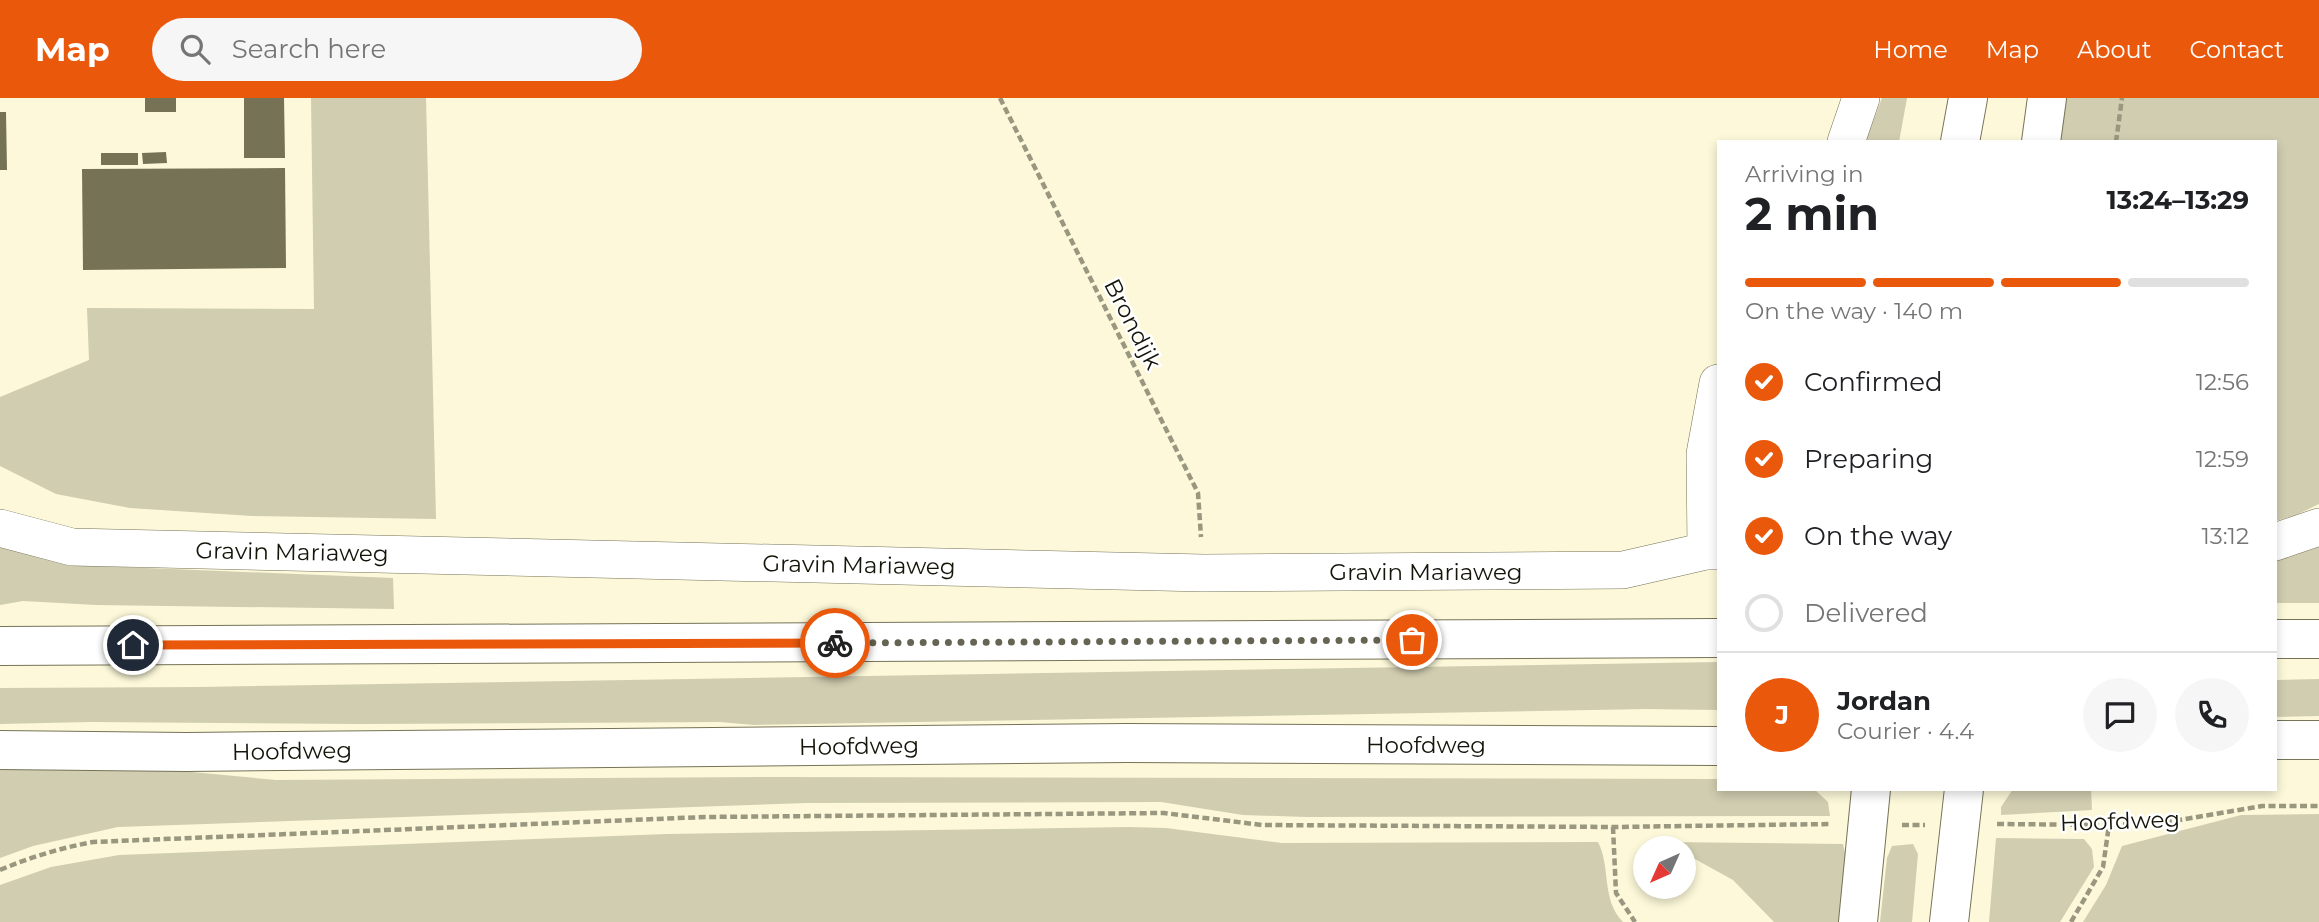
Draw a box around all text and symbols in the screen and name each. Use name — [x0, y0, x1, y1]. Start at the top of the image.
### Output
search box — [152, 18, 642, 81]
text: Map — [35, 29, 110, 69]
icon: search — [176, 30, 214, 68]
text: Search here — [232, 33, 386, 65]
text: Home — [1873, 35, 1948, 64]
text: Map — [1986, 35, 2039, 64]
text: About — [2077, 35, 2151, 64]
text: Contact — [2189, 35, 2284, 64]
text: Arriving in — [1745, 160, 1864, 188]
text: 13:24–13:29 — [2107, 184, 2249, 216]
text: 2 min — [1745, 185, 1879, 242]
street label: Brondijk — [1098, 274, 1168, 374]
text: On the way · 140 m — [1745, 297, 1963, 325]
icon: check — [1745, 363, 1783, 401]
text: Confirmed — [1804, 366, 1943, 398]
text: 12:56 — [2196, 368, 2249, 396]
icon: check — [1745, 440, 1783, 478]
text: Preparing — [1804, 443, 1933, 475]
text: 12:59 — [2196, 445, 2249, 473]
icon: check — [1745, 517, 1783, 555]
text: On the way — [1804, 520, 1952, 552]
text: 13:12 — [2201, 522, 2249, 550]
street label: Gravin Mariaweg — [195, 536, 389, 568]
street label: Gravin Mariaweg — [762, 549, 956, 581]
street label: Gravin Mariaweg — [1329, 558, 1523, 586]
text: Delivered — [1804, 597, 1928, 629]
courier — [800, 608, 870, 678]
pin — [1382, 610, 1442, 670]
pin — [103, 615, 163, 675]
icon: bag — [1393, 621, 1431, 659]
icon: bike — [816, 624, 854, 662]
icon: home — [114, 626, 152, 664]
button: chat — [2083, 678, 2157, 752]
button: phone — [2175, 678, 2249, 752]
text: Jordan — [1837, 685, 1931, 717]
text: J — [1775, 699, 1789, 731]
text: Courier · 4.4 — [1837, 717, 1974, 745]
street label: Hoofdweg — [799, 731, 919, 761]
street label: Hoofdweg — [1366, 731, 1486, 759]
street label: Hoofdweg — [232, 736, 352, 766]
street label: Hoofdweg — [2059, 805, 2181, 837]
north arrow — [1633, 836, 1696, 900]
map controls — [1633, 836, 1696, 899]

